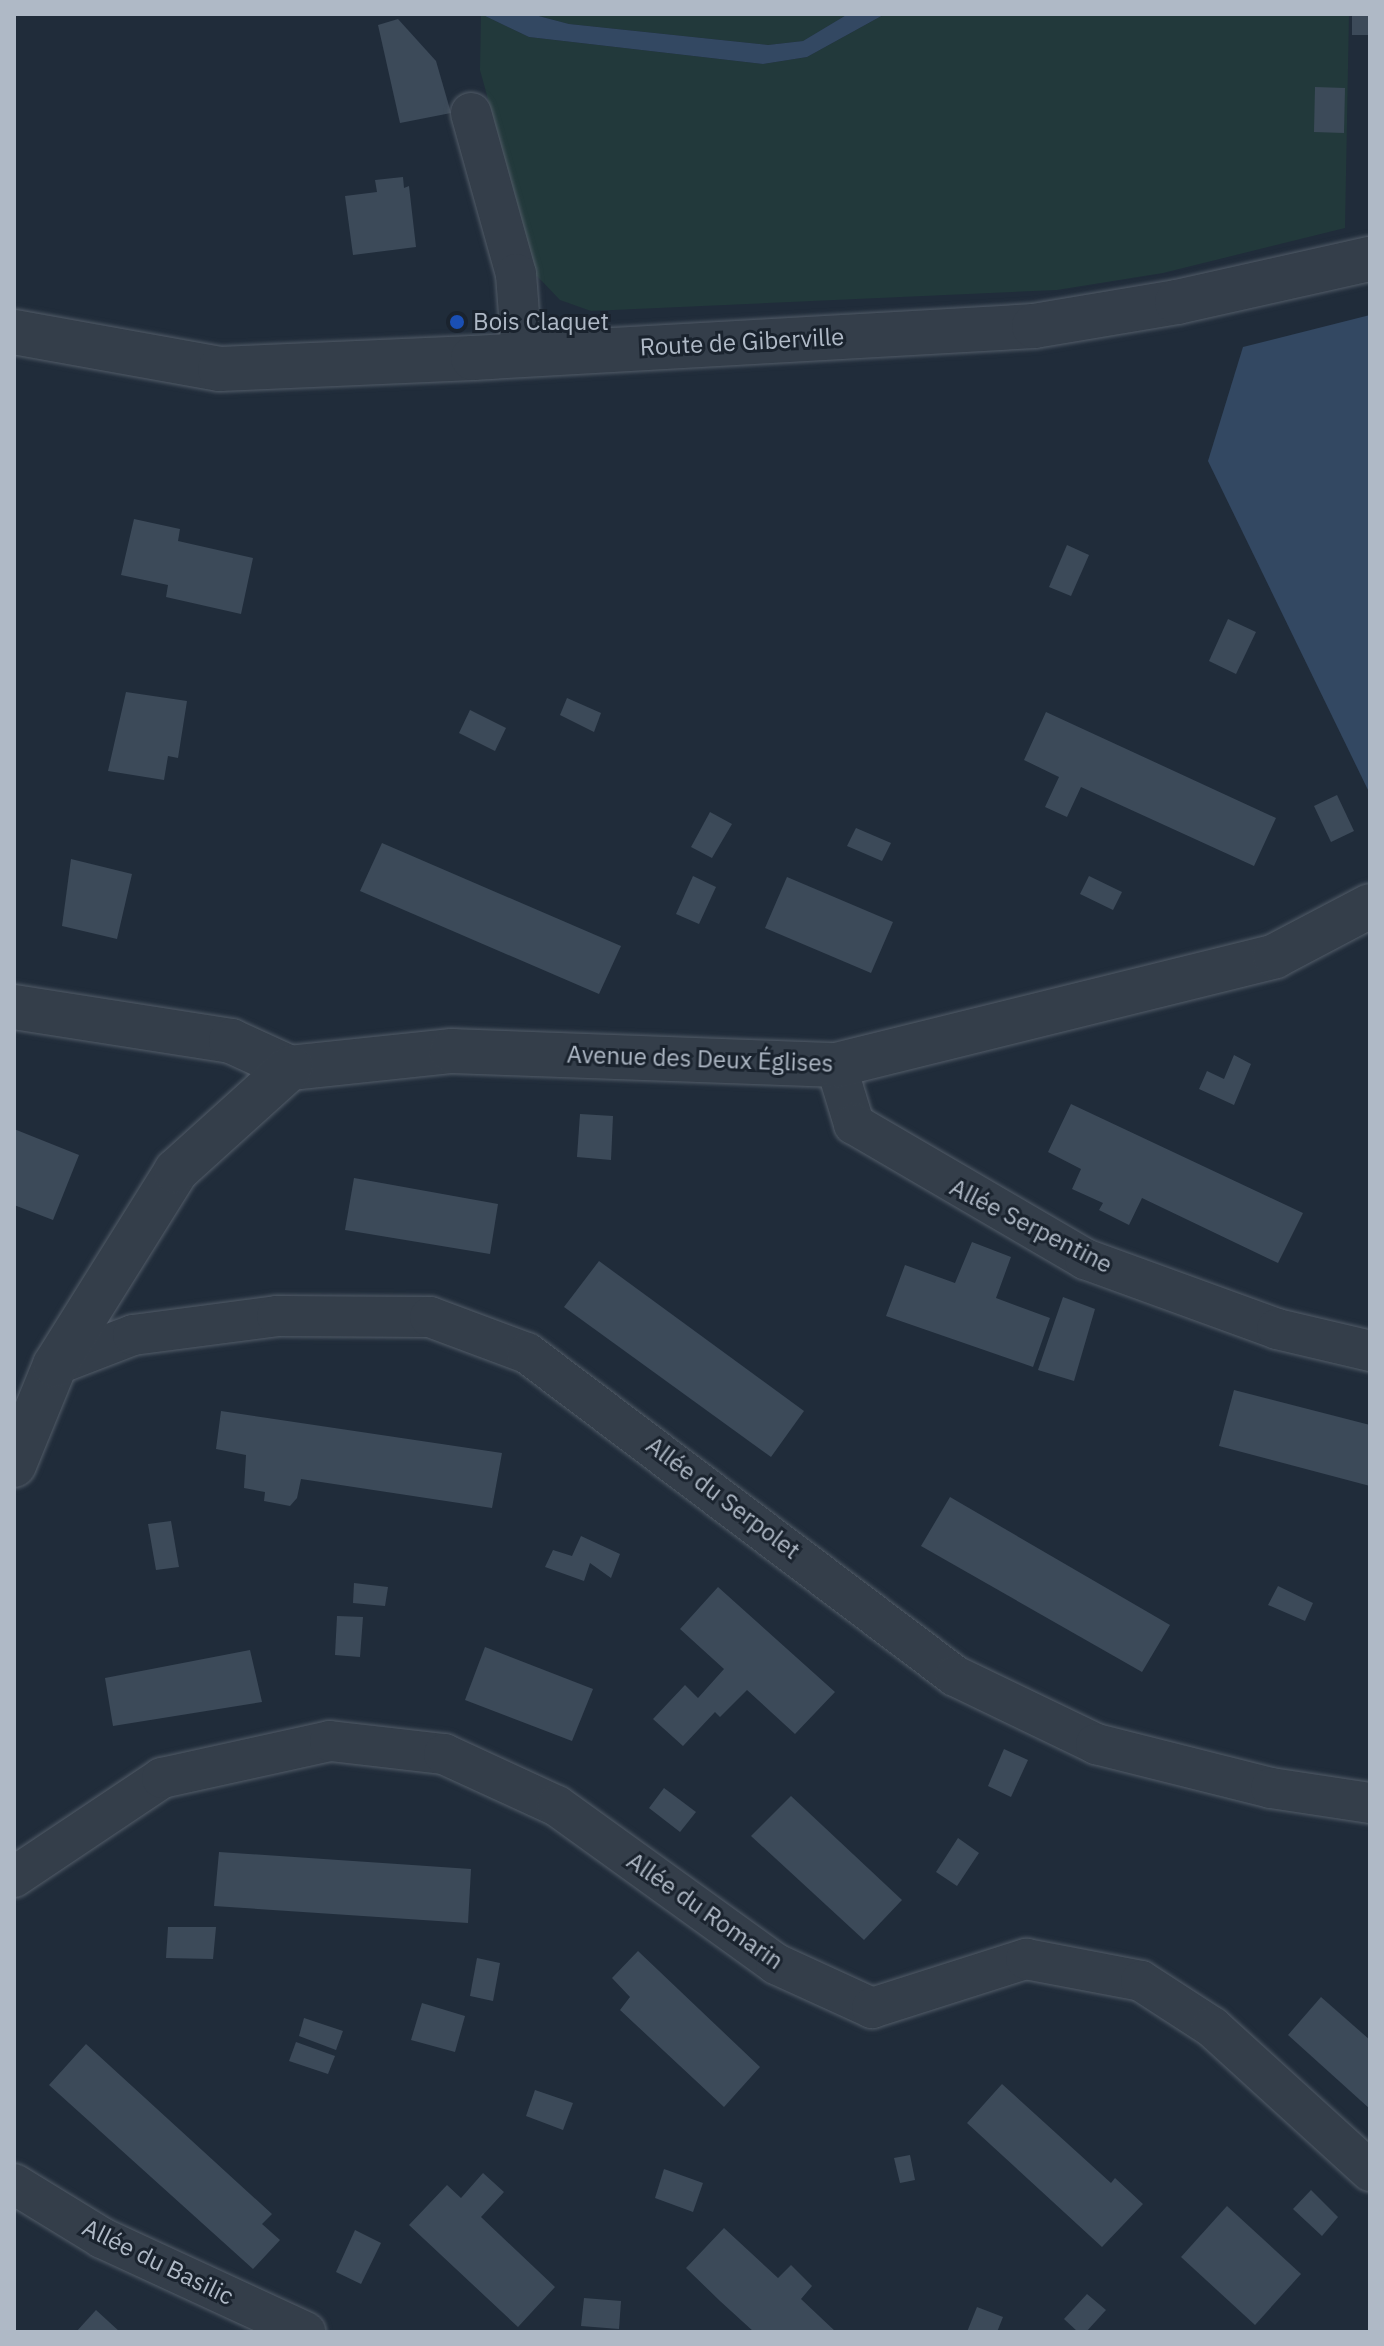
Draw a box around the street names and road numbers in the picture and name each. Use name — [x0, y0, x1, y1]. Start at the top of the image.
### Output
street label: Route de Giberville — [639, 322, 845, 362]
street label: Avenue des Deux Églises — [566, 1040, 834, 1078]
street label: Allée Serpentine — [945, 1173, 1117, 1279]
street label: Allée du Serpolet — [640, 1431, 806, 1565]
street label: Allée du Romarin — [621, 1846, 789, 1976]
street label: Allée du Basilic — [78, 2213, 238, 2311]

